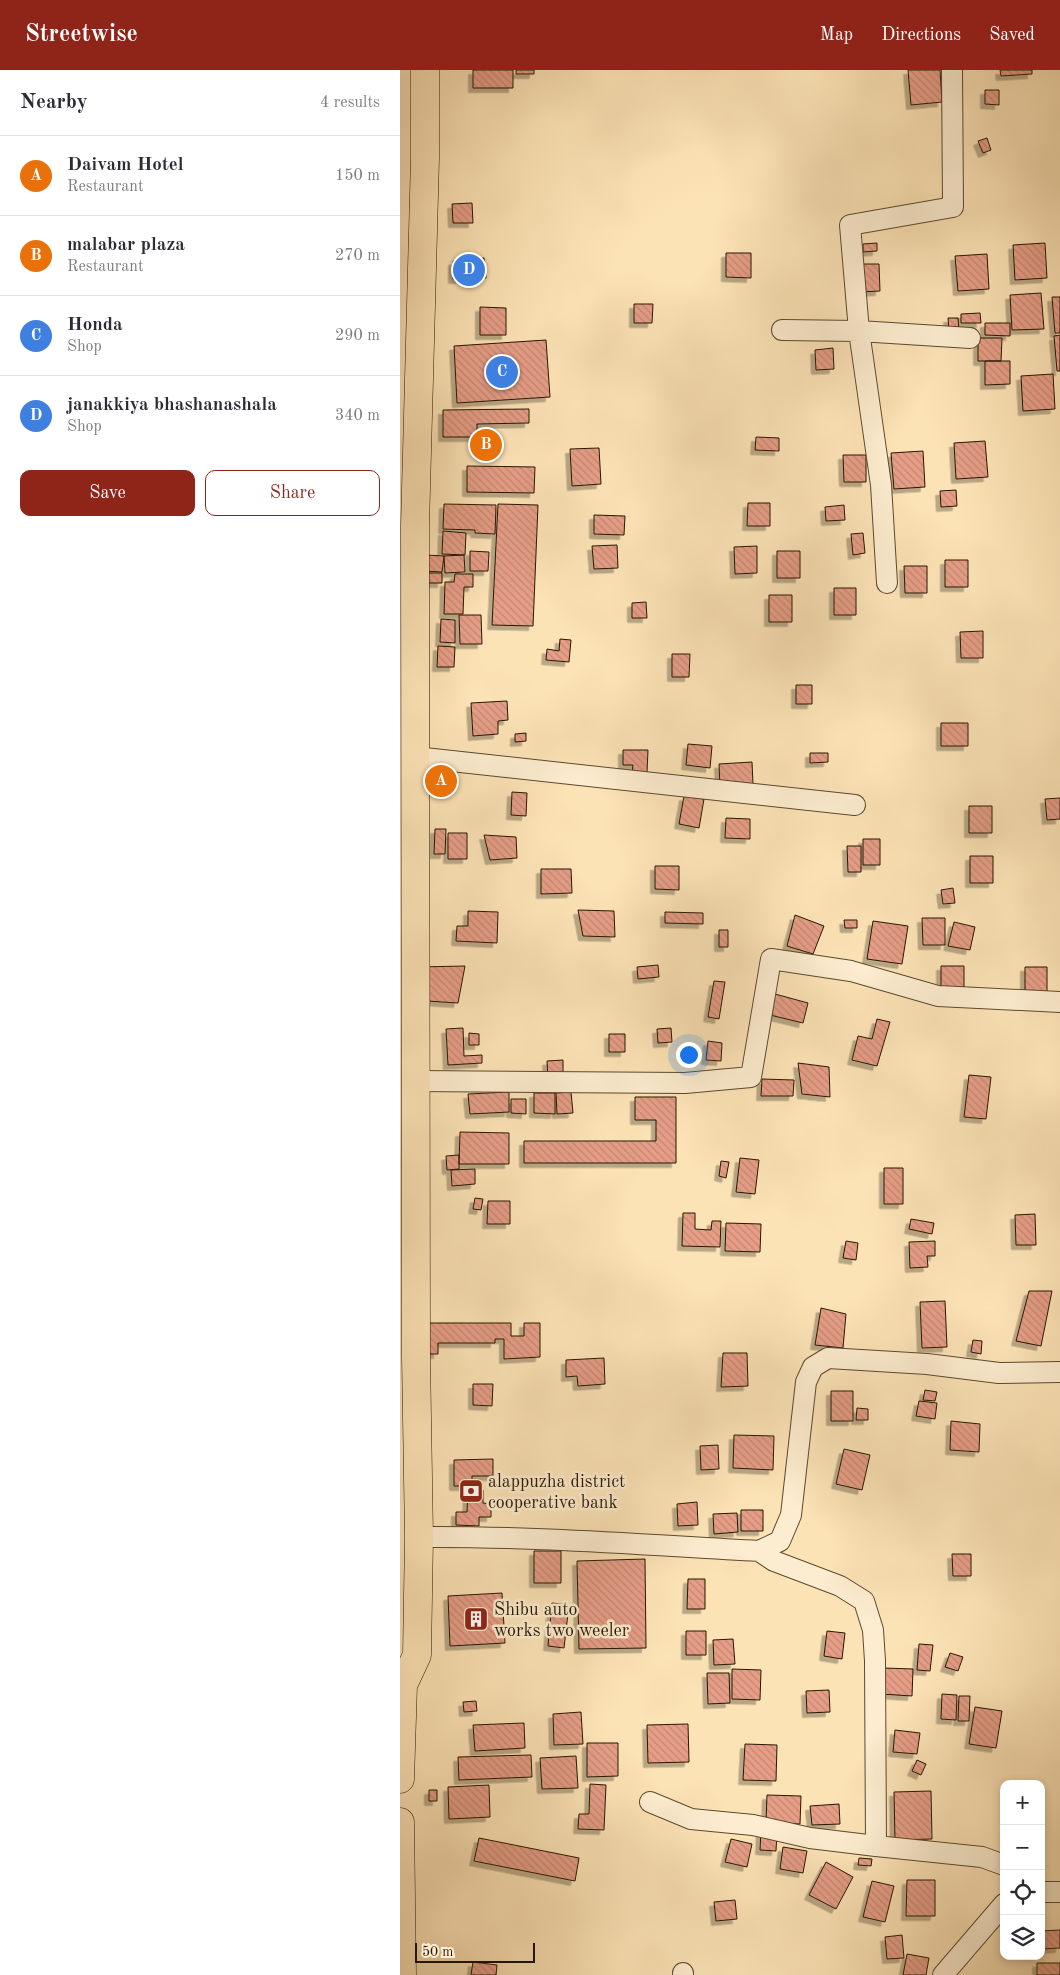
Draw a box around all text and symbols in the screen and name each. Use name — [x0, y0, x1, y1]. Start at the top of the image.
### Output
text: Streetwise — [25, 23, 138, 47]
text: Map — [820, 26, 853, 44]
text: Directions — [881, 26, 961, 44]
text: Saved — [989, 26, 1035, 44]
text: Nearby — [20, 92, 88, 113]
text: 4 results — [320, 95, 380, 111]
text: Daivam Hotel — [67, 156, 184, 175]
text: A — [30, 168, 42, 184]
text: 150 m — [335, 168, 380, 184]
text: Restaurant — [67, 179, 144, 195]
text: malabar plaza — [67, 236, 185, 255]
text: B — [30, 248, 42, 264]
text: 270 m — [335, 248, 380, 264]
pin: D — [453, 251, 485, 289]
text: Restaurant — [67, 259, 144, 275]
text: Honda — [67, 316, 123, 335]
text: C — [31, 328, 41, 344]
text: 290 m — [335, 328, 380, 344]
text: Shop — [67, 339, 102, 355]
pin: C — [486, 353, 518, 391]
text: janakkiya bhashanashala — [67, 396, 277, 415]
text: D — [30, 408, 42, 424]
text: 340 m — [335, 408, 380, 424]
text: Shop — [67, 419, 102, 435]
pin: B — [470, 426, 502, 464]
button: Save — [20, 470, 195, 516]
button: Share — [205, 470, 380, 516]
pin: A — [425, 762, 457, 800]
your location — [676, 1042, 702, 1068]
place label: alappuzha district cooperative bank — [488, 1473, 625, 1512]
bank icon: alappuzha district cooperative bank — [458, 1478, 484, 1504]
place label: Shibu auto works two weeler — [494, 1601, 630, 1640]
building icon: Shibu auto works two weeler — [463, 1606, 489, 1632]
map controls — [1000, 1780, 1045, 1960]
button: + — [1000, 1780, 1045, 1825]
button: − — [1000, 1825, 1045, 1870]
button: locate — [1000, 1870, 1045, 1915]
button: layers — [1000, 1915, 1045, 1960]
scale bar — [415, 1940, 535, 1963]
text: 50 m — [422, 1945, 453, 1959]

